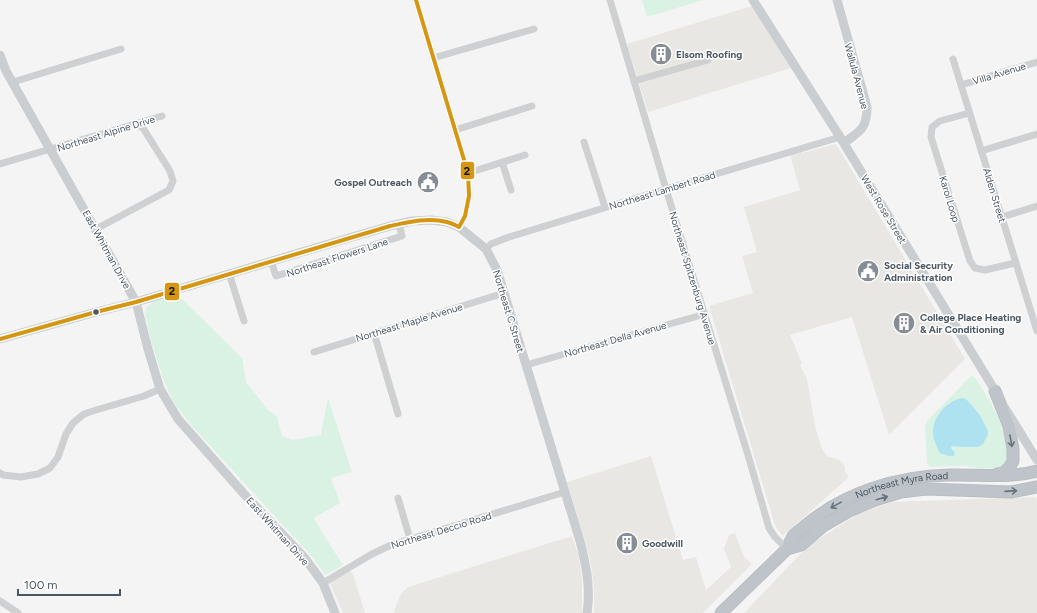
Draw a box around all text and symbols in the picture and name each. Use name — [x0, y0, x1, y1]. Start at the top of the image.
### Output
building icon: Elsom Roofing — [648, 41, 674, 67]
street label: Wallula Avenue — [841, 42, 872, 111]
place label: Elsom Roofing — [676, 48, 742, 61]
street label: Villa Avenue — [971, 59, 1028, 88]
street label: Northeast Alpine Drive — [56, 112, 157, 155]
line badge: 2 — [460, 161, 475, 180]
text: 2 — [464, 165, 470, 178]
street label: Alden Street — [980, 166, 1009, 224]
street label: Northeast Lambert Road — [607, 168, 717, 213]
public building icon: Gospel Outreach — [415, 169, 441, 195]
street label: West Rose Street — [858, 172, 909, 246]
street label: Karol Loop — [936, 174, 963, 224]
place label: Gospel Outreach — [334, 176, 412, 189]
street label: East Whitman Drive — [80, 208, 134, 291]
street label: Northeast Spitzenburg Avenue — [666, 210, 719, 347]
street label: Northeast Flowers Lane — [285, 235, 390, 280]
public building icon: Social Security Administration — [855, 258, 881, 284]
place label: Social Security Administration — [884, 259, 953, 284]
street label: Northeast C Street — [490, 268, 527, 354]
line badge: 2 — [164, 282, 180, 301]
text: 2 — [169, 285, 175, 298]
street label: Northeast Maple Avenue — [354, 300, 465, 345]
unlabelled marker — [91, 307, 101, 317]
building icon: College Place Heating & Air Conditioning — [891, 310, 917, 336]
place label: College Place Heating & Air Conditioning — [920, 311, 1021, 336]
street label: Northeast Della Avenue — [562, 318, 668, 360]
one-way arrow — [1008, 434, 1016, 447]
street label: Northeast Myra Road — [853, 469, 949, 502]
one-way arrow — [1004, 488, 1017, 495]
street label: East Whitman Drive — [243, 494, 312, 569]
one-way arrow — [876, 494, 889, 501]
one-way arrow — [830, 502, 842, 509]
street label: Northeast Deccio Road — [389, 509, 493, 552]
building icon: Goodwill — [614, 530, 640, 556]
place label: Goodwill — [642, 537, 683, 550]
scale bar — [18, 571, 120, 597]
text: 100 m — [24, 578, 58, 592]

